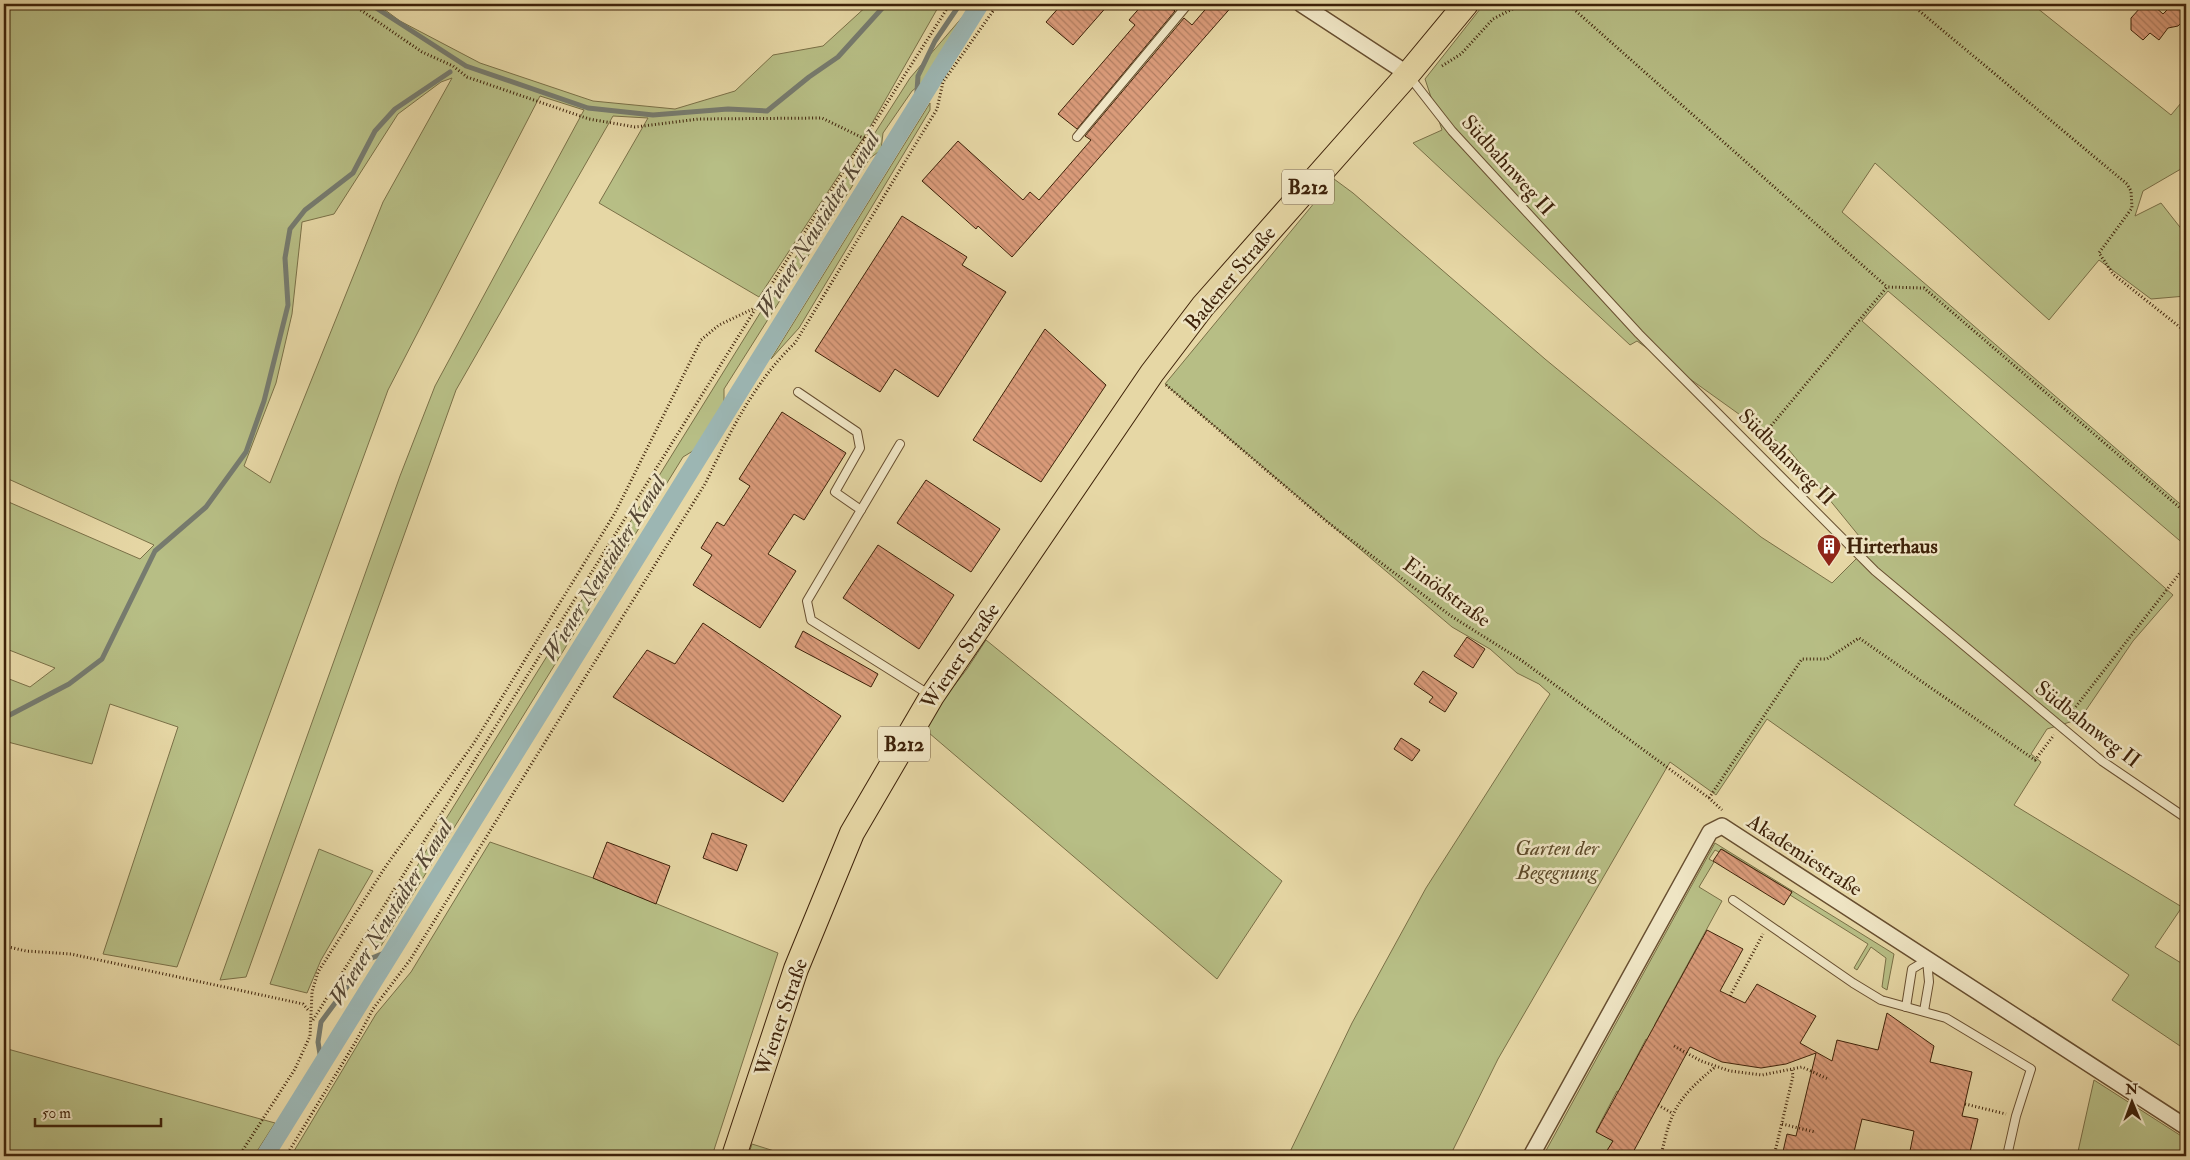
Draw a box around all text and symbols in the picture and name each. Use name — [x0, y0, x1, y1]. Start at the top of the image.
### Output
street label: Südbahnweg II — [1455, 109, 1560, 221]
water label: Wiener Neustädter Kanal — [749, 125, 887, 322]
road number: B212 — [1282, 170, 1334, 204]
street label: Badener Straße — [1179, 220, 1282, 336]
street label: Südbahnweg II — [1732, 403, 1841, 512]
water label: Wiener Neustädter Kanal — [535, 469, 673, 666]
building icon: Hirterhaus — [1816, 533, 1842, 567]
place label: Hirterhaus — [1846, 533, 1938, 560]
street label: Einödstraße — [1397, 551, 1496, 634]
street label: Wiener Straße — [914, 598, 1006, 715]
street label: Südbahnweg II — [2029, 675, 2146, 774]
road number: B212 — [878, 726, 930, 762]
street label: Akademiestraße — [1741, 808, 1868, 903]
water label: Wiener Neustädter Kanal — [322, 813, 460, 1010]
park label: Garten der Begegnung — [1515, 835, 1600, 886]
street label: Wiener Straße — [748, 955, 814, 1080]
north arrow — [2108, 1078, 2158, 1128]
text: N — [2124, 1081, 2139, 1098]
scale bar — [35, 1095, 161, 1127]
text: 50 m — [42, 1104, 71, 1123]

